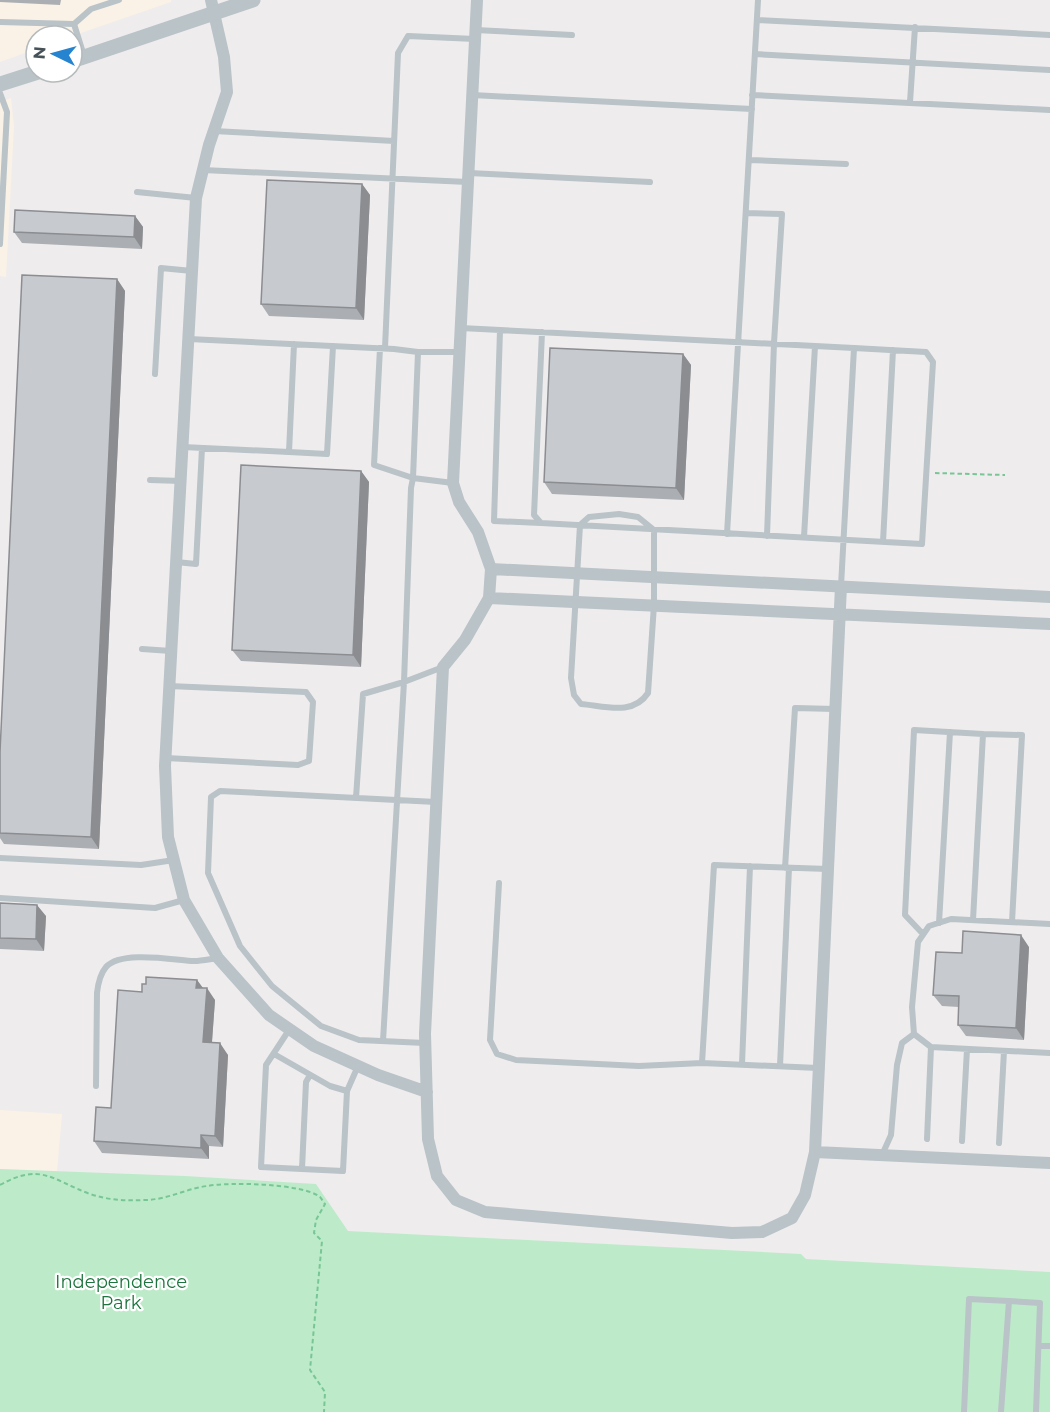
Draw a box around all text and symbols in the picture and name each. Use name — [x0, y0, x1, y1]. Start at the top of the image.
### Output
north arrow — [24, 24, 84, 84]
text: N — [30, 45, 50, 60]
park label: Independence Park — [55, 1271, 187, 1314]

